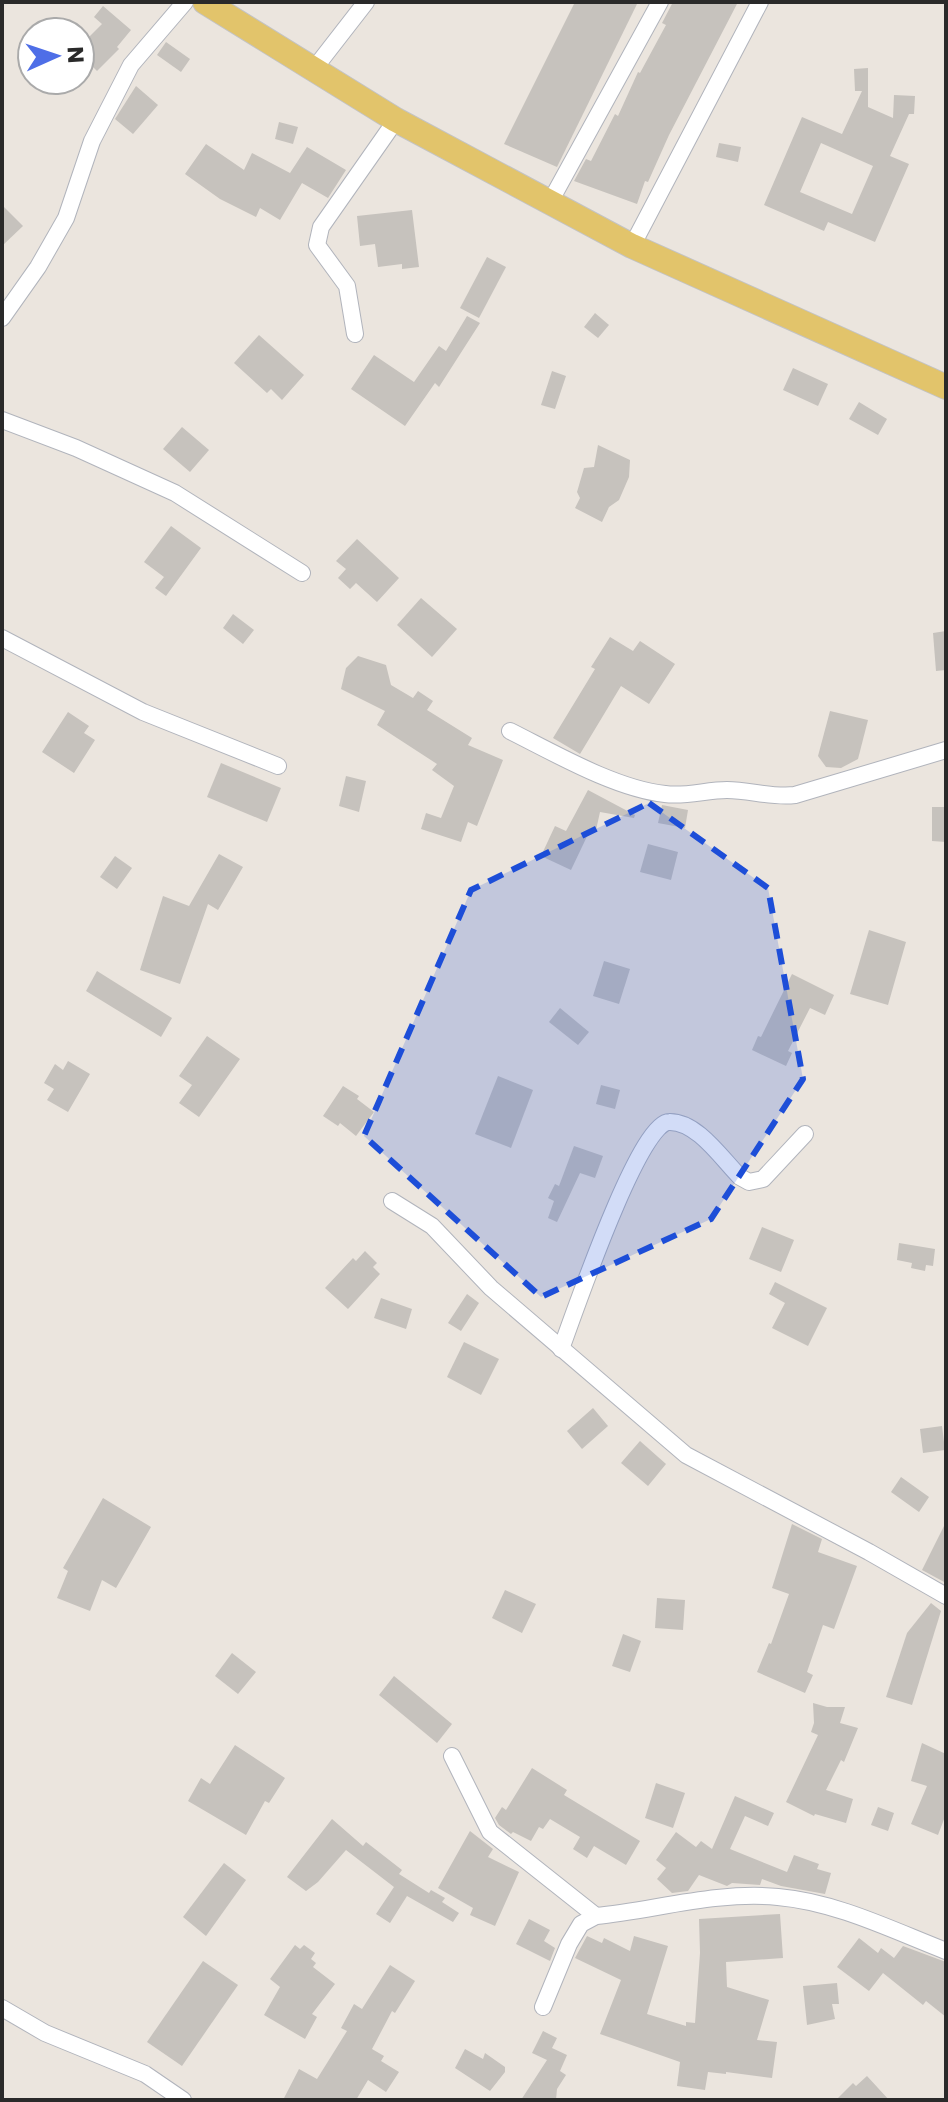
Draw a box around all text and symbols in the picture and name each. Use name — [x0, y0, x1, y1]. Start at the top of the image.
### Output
north arrow — [16, 16, 96, 96]
text: N — [60, 46, 91, 64]

